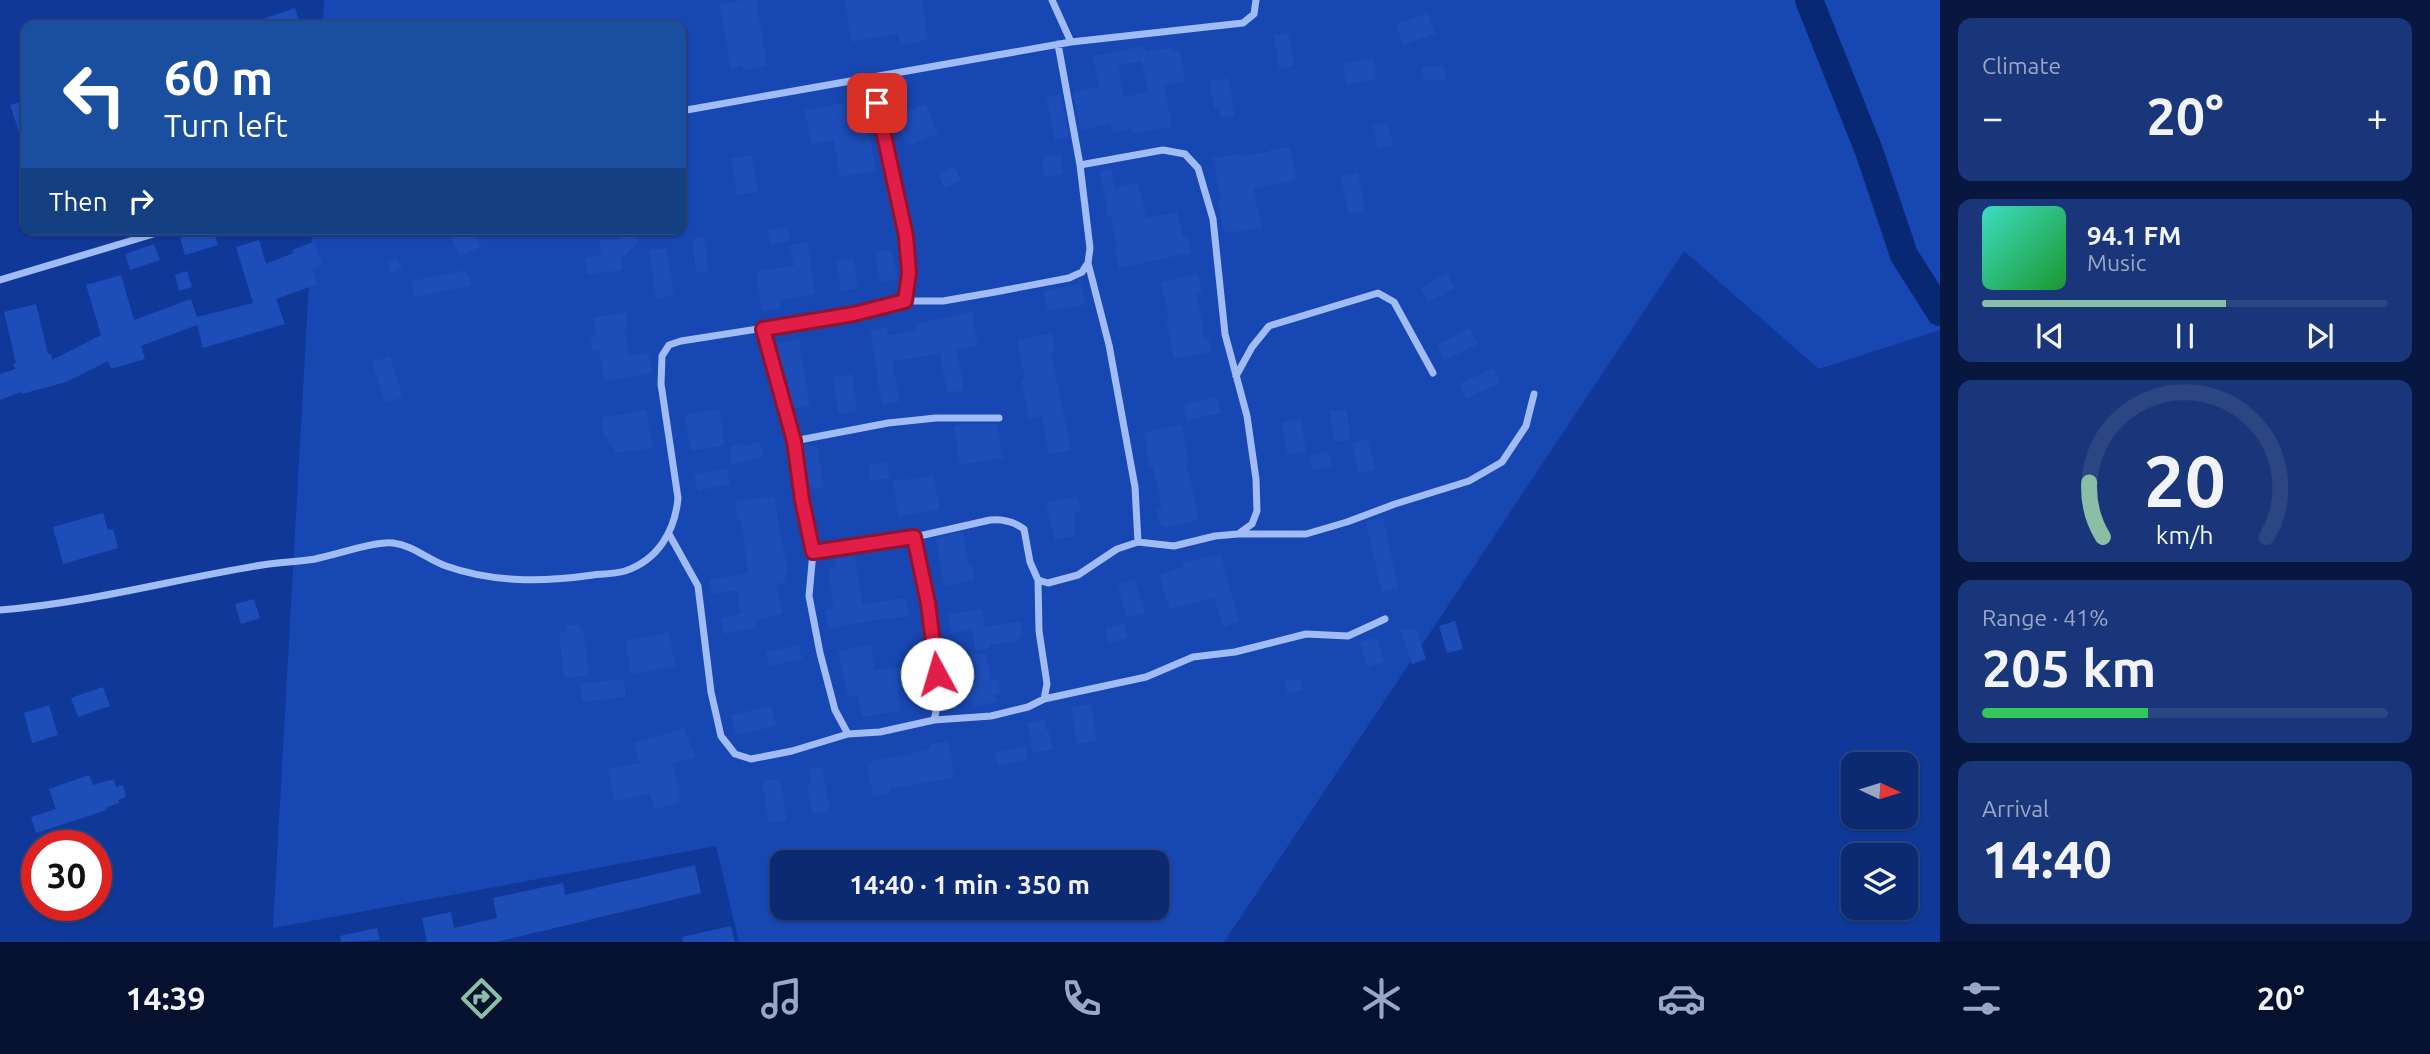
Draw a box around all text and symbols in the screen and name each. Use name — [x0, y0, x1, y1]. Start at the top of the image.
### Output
icon: left — [49, 49, 140, 140]
text: 60 m — [164, 49, 273, 104]
text: Climate — [1982, 53, 2061, 78]
pin — [847, 73, 907, 133]
icon: arrive — [858, 84, 896, 122]
text: 20° — [2146, 87, 2224, 145]
text: − — [1982, 96, 2003, 138]
text: + — [2367, 96, 2388, 138]
text: Turn left — [164, 107, 288, 143]
icon: right — [122, 182, 160, 220]
text: Then — [49, 187, 108, 216]
text: 94.1 FM — [2087, 221, 2181, 250]
text: Music — [2087, 250, 2146, 275]
icon: previous — [2031, 317, 2069, 355]
icon: pause — [2166, 317, 2204, 355]
icon: next — [2301, 317, 2339, 355]
text: 20 — [2144, 439, 2226, 521]
text: km/h — [2156, 521, 2214, 549]
text: Range · 41% — [1982, 605, 2109, 630]
position arrow — [900, 637, 974, 711]
text: 205 km — [1982, 639, 2156, 697]
north arrow — [1841, 752, 1918, 830]
map controls — [1841, 752, 1918, 920]
text: Arrival — [1982, 796, 2049, 821]
speed limit sign: 30 — [21, 830, 112, 921]
text: 14:40 — [1982, 830, 2112, 888]
button: layers — [1841, 843, 1918, 920]
text: 14:40 · 1 min · 350 m — [849, 870, 1090, 899]
icon: directions — [457, 974, 506, 1023]
icon: music — [757, 974, 806, 1023]
icon: phone — [1057, 974, 1106, 1023]
icon: climate — [1357, 974, 1406, 1023]
icon: car — [1657, 974, 1706, 1023]
icon: filters — [1957, 974, 2006, 1023]
text: 14:39 — [126, 980, 206, 1016]
text: 20° — [2257, 980, 2304, 1016]

